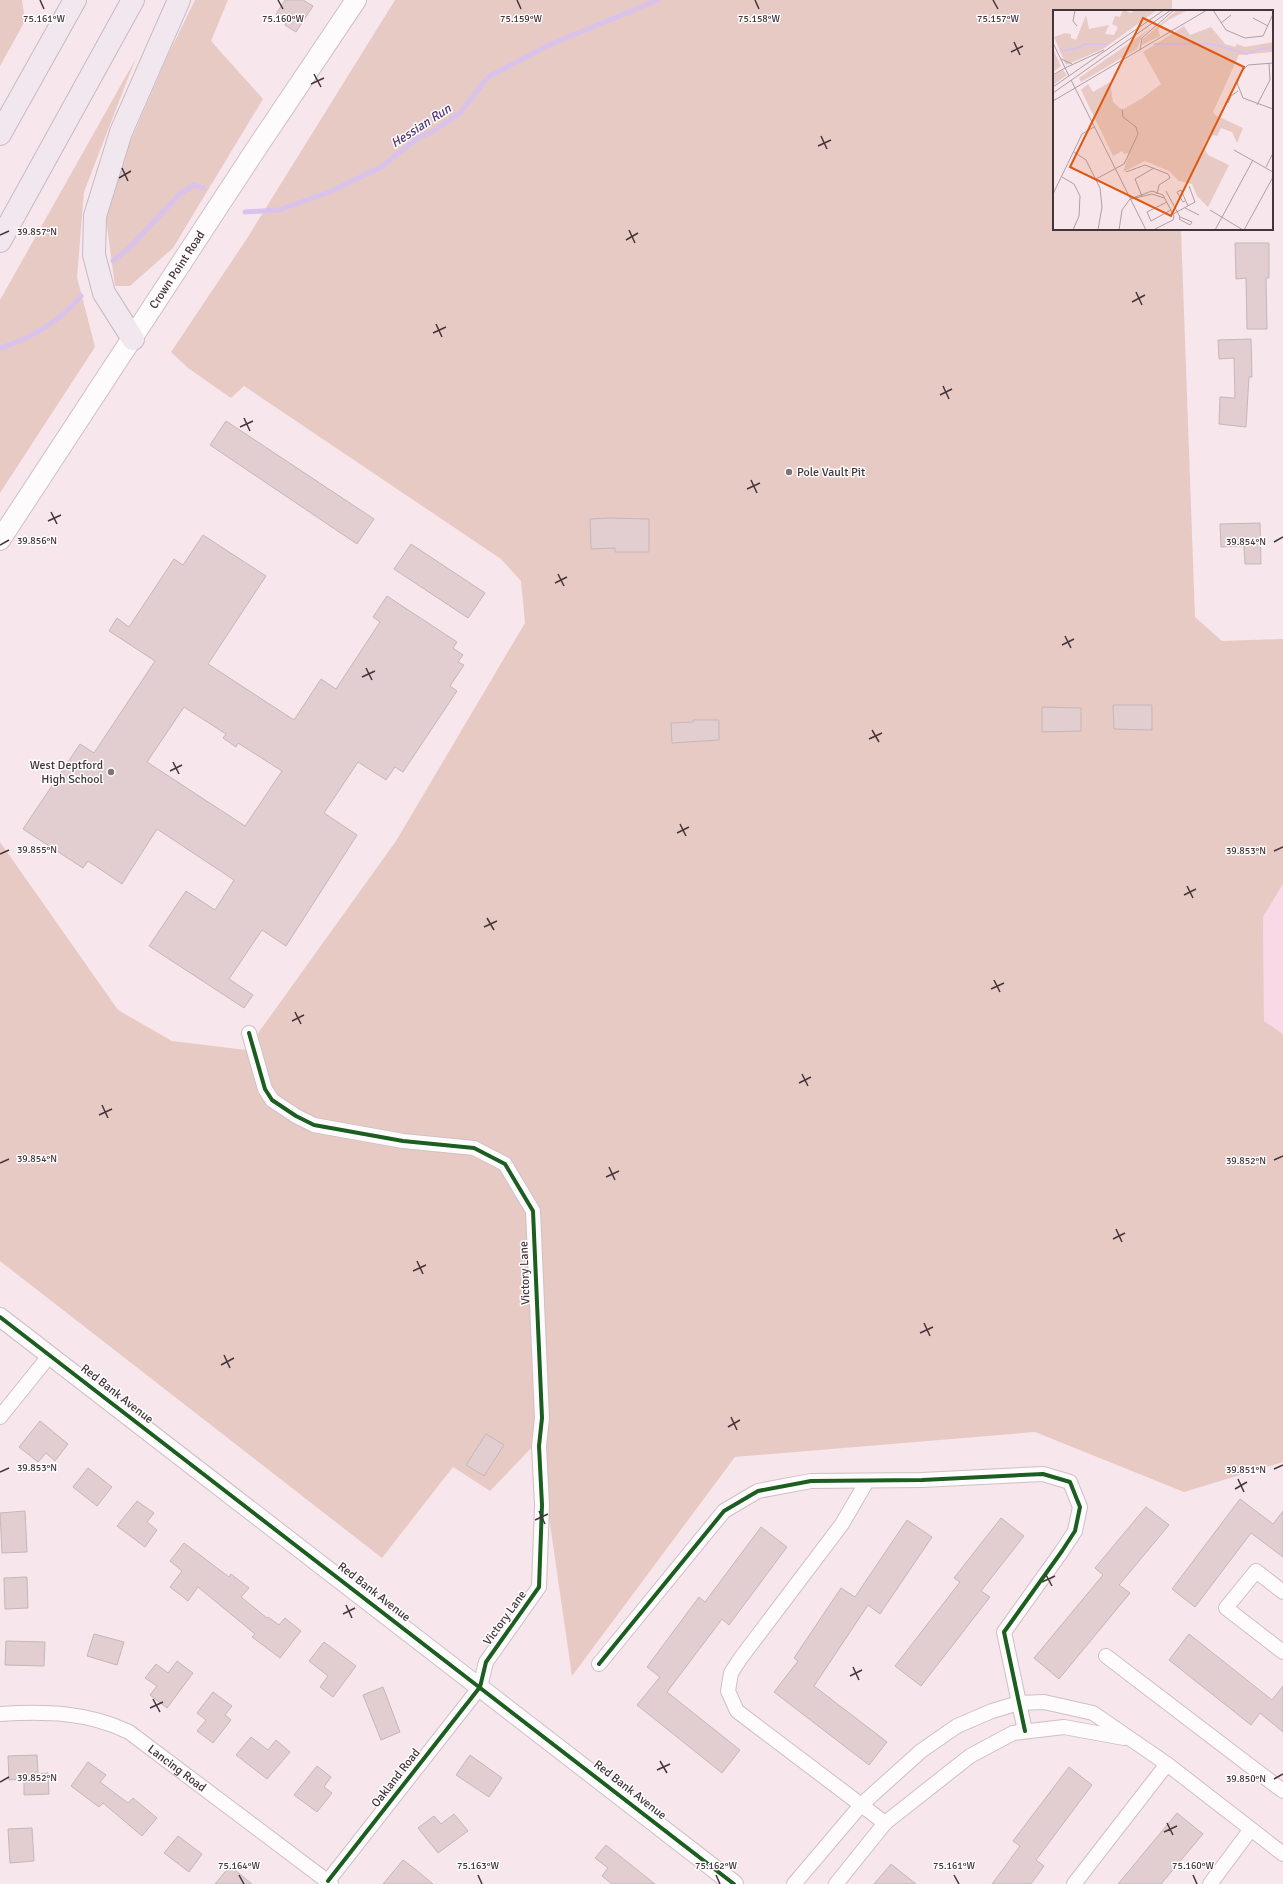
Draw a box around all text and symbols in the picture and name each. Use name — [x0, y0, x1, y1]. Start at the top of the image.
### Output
inset map — [1053, 10, 1273, 230]
text: 75.161°W — [23, 13, 65, 25]
text: 75.160°W — [262, 13, 304, 25]
text: 75.159°W — [500, 13, 542, 25]
text: 75.158°W — [738, 13, 780, 25]
text: 75.157°W — [977, 13, 1019, 25]
water label: Hessian Run — [388, 100, 455, 151]
text: 39.857°N — [17, 226, 57, 238]
street label: Crown Point Road — [146, 228, 208, 312]
place label: Pole Vault Pit — [797, 465, 865, 480]
marker: Pole Vault Pit — [784, 467, 794, 477]
text: 39.856°N — [17, 535, 57, 547]
text: 39.854°N — [1226, 536, 1266, 548]
place label: West Deptford High School — [30, 758, 103, 787]
marker: West Deptford High School — [106, 767, 116, 777]
text: 39.855°N — [17, 844, 57, 856]
text: 39.853°N — [1226, 845, 1266, 857]
text: 39.854°N — [17, 1153, 57, 1165]
text: 39.852°N — [1226, 1155, 1266, 1167]
street label: Victory Lane — [516, 1241, 534, 1305]
street label: Red Bank Avenue — [78, 1361, 156, 1427]
text: 39.853°N — [17, 1462, 57, 1474]
text: 39.851°N — [1226, 1464, 1266, 1476]
street label: Red Bank Avenue — [335, 1559, 413, 1625]
street label: Victory Lane — [480, 1588, 530, 1648]
street label: Lancing Road — [145, 1741, 209, 1795]
street label: Oakland Road — [368, 1746, 424, 1810]
street label: Red Bank Avenue — [591, 1757, 669, 1823]
text: 39.852°N — [17, 1772, 57, 1784]
text: 39.850°N — [1226, 1773, 1266, 1785]
text: 75.164°W — [218, 1860, 260, 1872]
text: 75.163°W — [457, 1860, 499, 1872]
text: 75.162°W — [695, 1860, 737, 1872]
text: 75.161°W — [933, 1860, 975, 1872]
text: 75.160°W — [1172, 1860, 1214, 1872]

